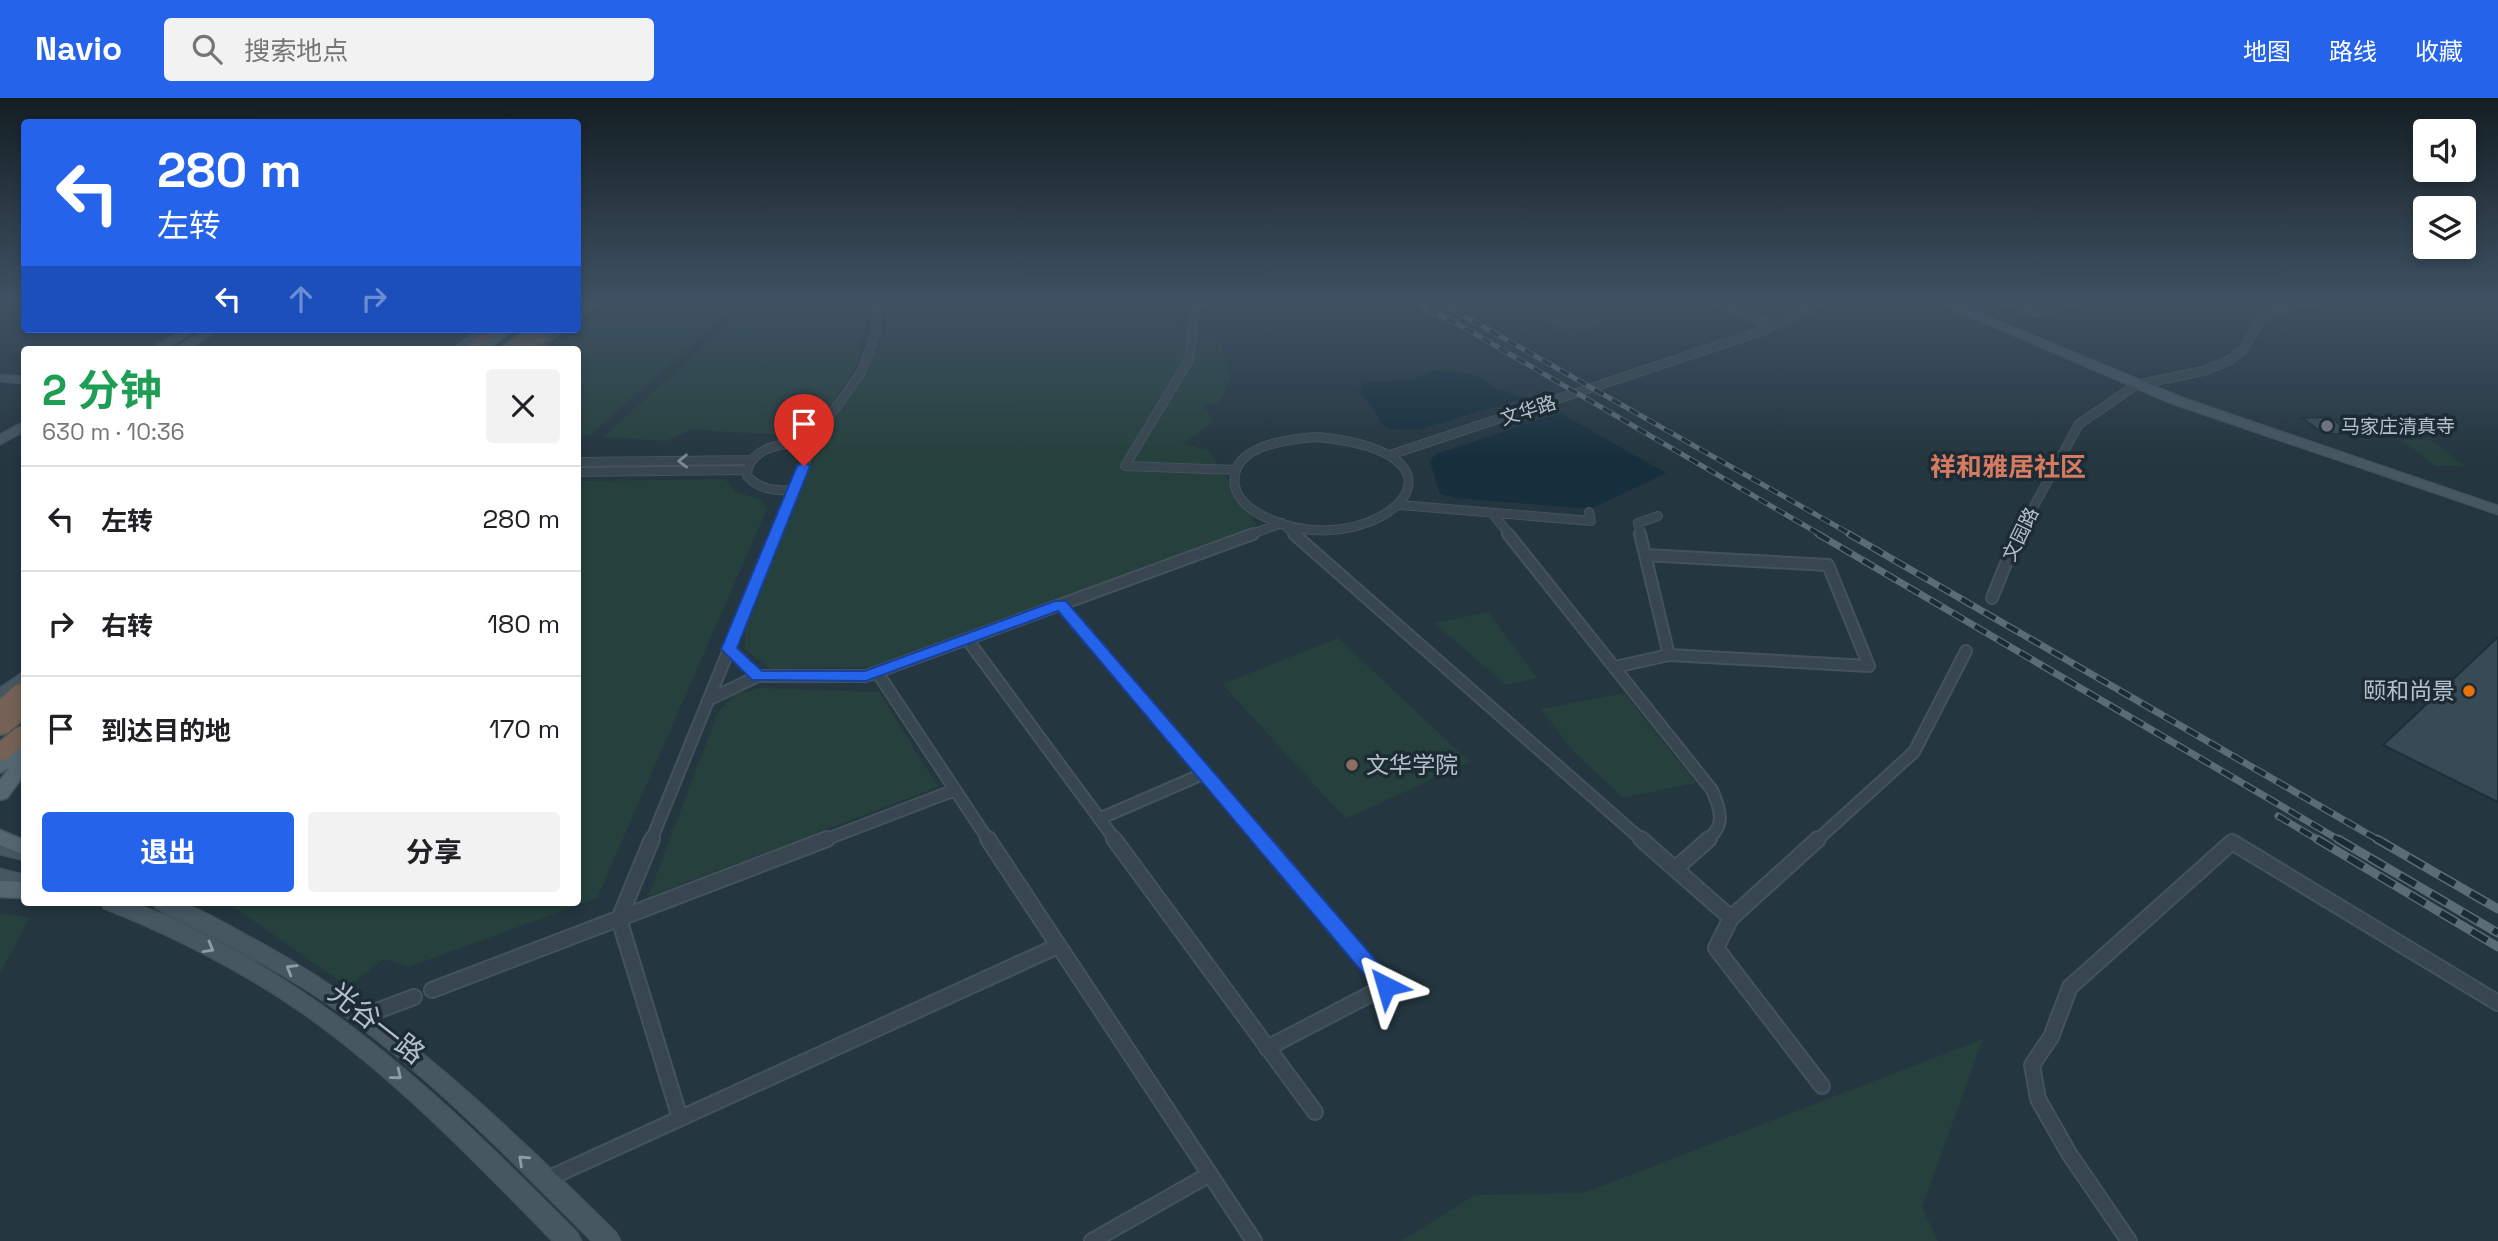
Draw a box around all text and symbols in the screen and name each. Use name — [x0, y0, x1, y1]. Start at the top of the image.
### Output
search box — [164, 18, 654, 81]
text: Navio — [35, 28, 122, 70]
icon: search — [188, 30, 226, 68]
text: 搜索地点 — [244, 34, 348, 68]
text: 地图 — [2243, 36, 2291, 67]
text: 路线 — [2329, 36, 2377, 67]
text: 收藏 — [2415, 36, 2463, 67]
map controls — [2413, 119, 2476, 259]
button: sound — [2413, 119, 2476, 182]
text: 280 m — [157, 139, 302, 201]
icon: left — [42, 147, 133, 238]
button: layers — [2413, 196, 2476, 259]
text: 左转 — [157, 206, 221, 246]
icon: left — [209, 280, 247, 318]
icon: ahead — [282, 280, 320, 318]
icon: right — [355, 280, 393, 318]
text: 2 分钟 — [42, 364, 162, 417]
button: close — [486, 369, 560, 443]
street label: 文华路 — [1497, 390, 1559, 431]
pin — [774, 394, 834, 466]
icon: arrive — [785, 405, 823, 443]
place label: 马家庄清真寺 — [2341, 414, 2455, 439]
text: 630 m · 10:36 — [42, 417, 185, 447]
marker: 马家庄清真寺 — [2319, 418, 2335, 434]
district label: 祥和雅居社区 — [1930, 450, 2086, 484]
one-way arrow — [678, 453, 688, 469]
icon: left — [42, 500, 80, 538]
text: 280 m — [482, 502, 560, 536]
street label: 文园路 — [1997, 503, 2044, 565]
text: 左转 — [101, 504, 153, 538]
icon: right — [42, 605, 80, 643]
text: 180 m — [487, 607, 560, 641]
text: 右转 — [101, 609, 153, 643]
place label: 颐和尚景 — [2363, 676, 2455, 706]
marker: 颐和尚景 — [2461, 683, 2477, 699]
icon: arrive — [42, 710, 80, 748]
text: 170 m — [489, 712, 560, 746]
text: 到达目的地 — [101, 714, 231, 748]
place label: 文华学院 — [1366, 750, 1458, 780]
marker: 文华学院 — [1344, 757, 1360, 773]
button: 退出 — [42, 812, 294, 892]
button: 分享 — [308, 812, 560, 892]
one-way arrow — [202, 940, 215, 953]
position arrow — [1349, 949, 1423, 1023]
one-way arrow — [285, 965, 298, 978]
street label: 光谷一路 — [322, 974, 432, 1072]
one-way arrow — [390, 1067, 402, 1080]
one-way arrow — [518, 1156, 531, 1168]

